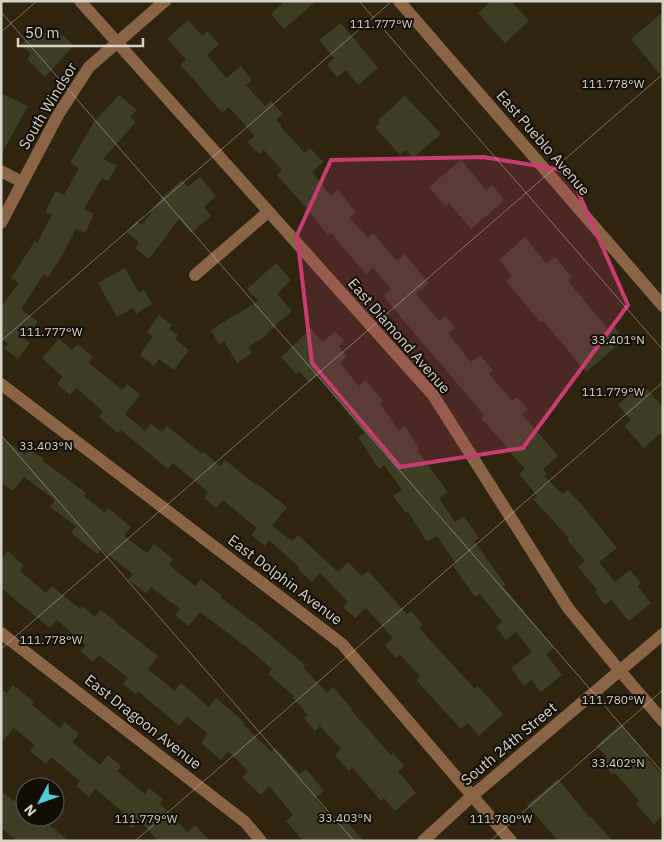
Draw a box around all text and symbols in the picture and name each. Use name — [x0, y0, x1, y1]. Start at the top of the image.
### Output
scale bar — [18, 15, 142, 47]
text: 111.777°W — [350, 16, 413, 31]
text: 50 m — [25, 23, 60, 42]
street label: South Windsor — [14, 58, 81, 153]
text: 111.778°W — [582, 76, 645, 91]
street label: East Pueblo Avenue — [492, 86, 594, 199]
street label: East Diamond Avenue — [344, 274, 455, 397]
text: 111.777°W — [20, 324, 83, 339]
text: 33.401°N — [591, 332, 645, 347]
text: 111.779°W — [582, 384, 645, 399]
text: 33.403°N — [19, 438, 73, 453]
street label: East Dolphin Avenue — [224, 530, 346, 629]
text: 111.778°W — [20, 632, 83, 647]
street label: East Dragoon Avenue — [81, 670, 206, 773]
text: 111.780°W — [582, 692, 645, 707]
street label: South 24th Street — [457, 698, 561, 789]
text: 33.402°N — [591, 755, 645, 770]
north arrow — [15, 777, 65, 827]
text: N — [20, 801, 40, 820]
text: 33.403°N — [318, 810, 372, 825]
text: 111.779°W — [115, 811, 178, 826]
text: 111.780°W — [470, 811, 533, 826]

